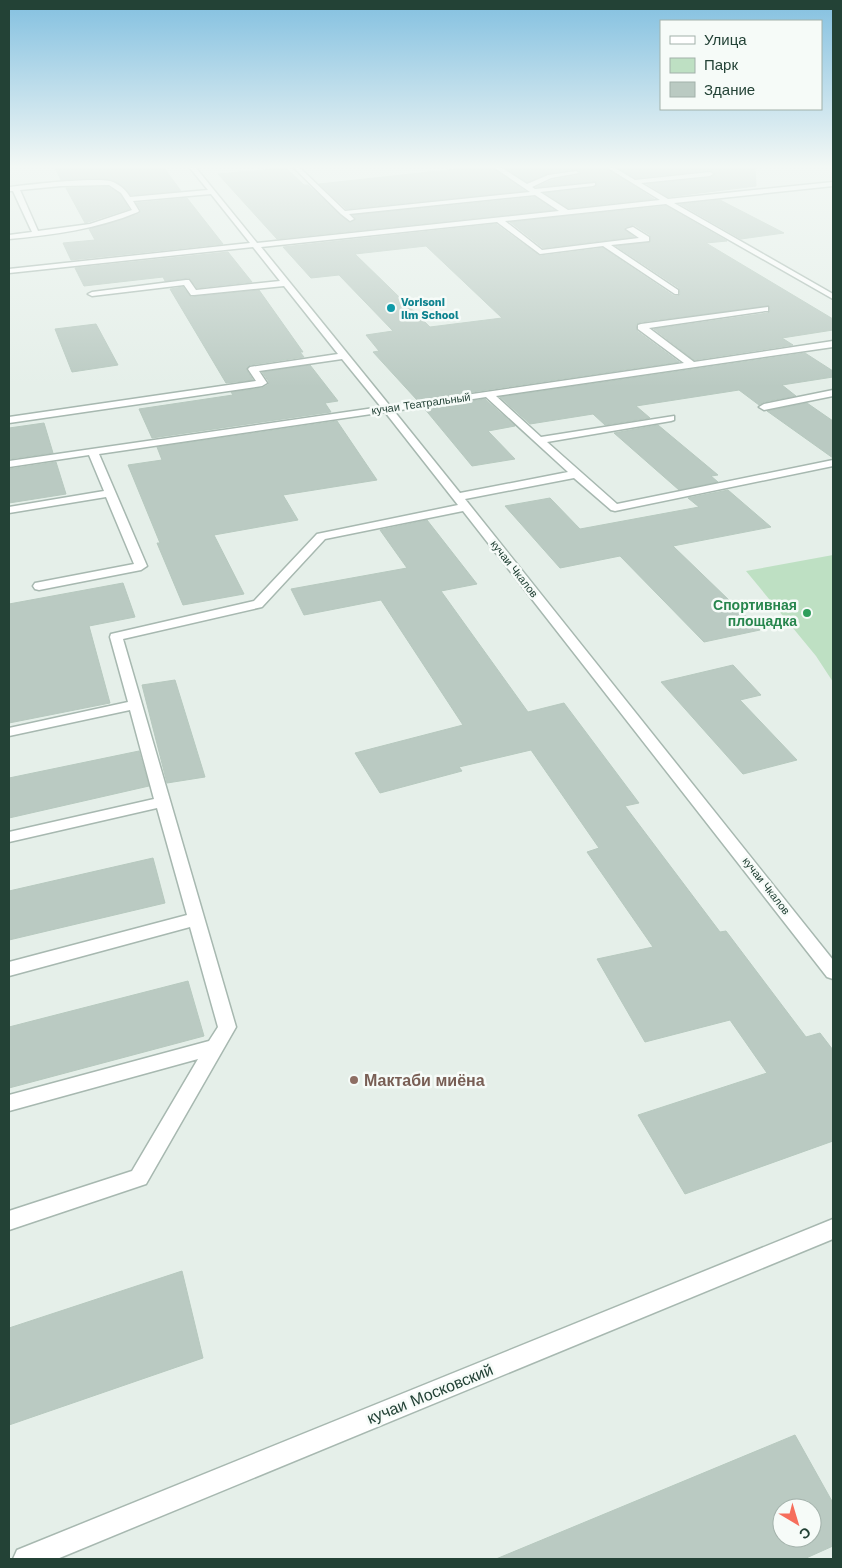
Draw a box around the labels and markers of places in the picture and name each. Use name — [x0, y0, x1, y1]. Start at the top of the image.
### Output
place label: Vorisoni Ilm School — [401, 296, 459, 322]
marker: Vorisoni Ilm School — [385, 302, 397, 314]
place label: Спортивная площадка — [713, 597, 797, 629]
marker: Спортивная площадка — [801, 607, 813, 619]
place label: Мактаби миёна — [364, 1071, 485, 1090]
marker: Мактаби миёна — [348, 1074, 360, 1086]

